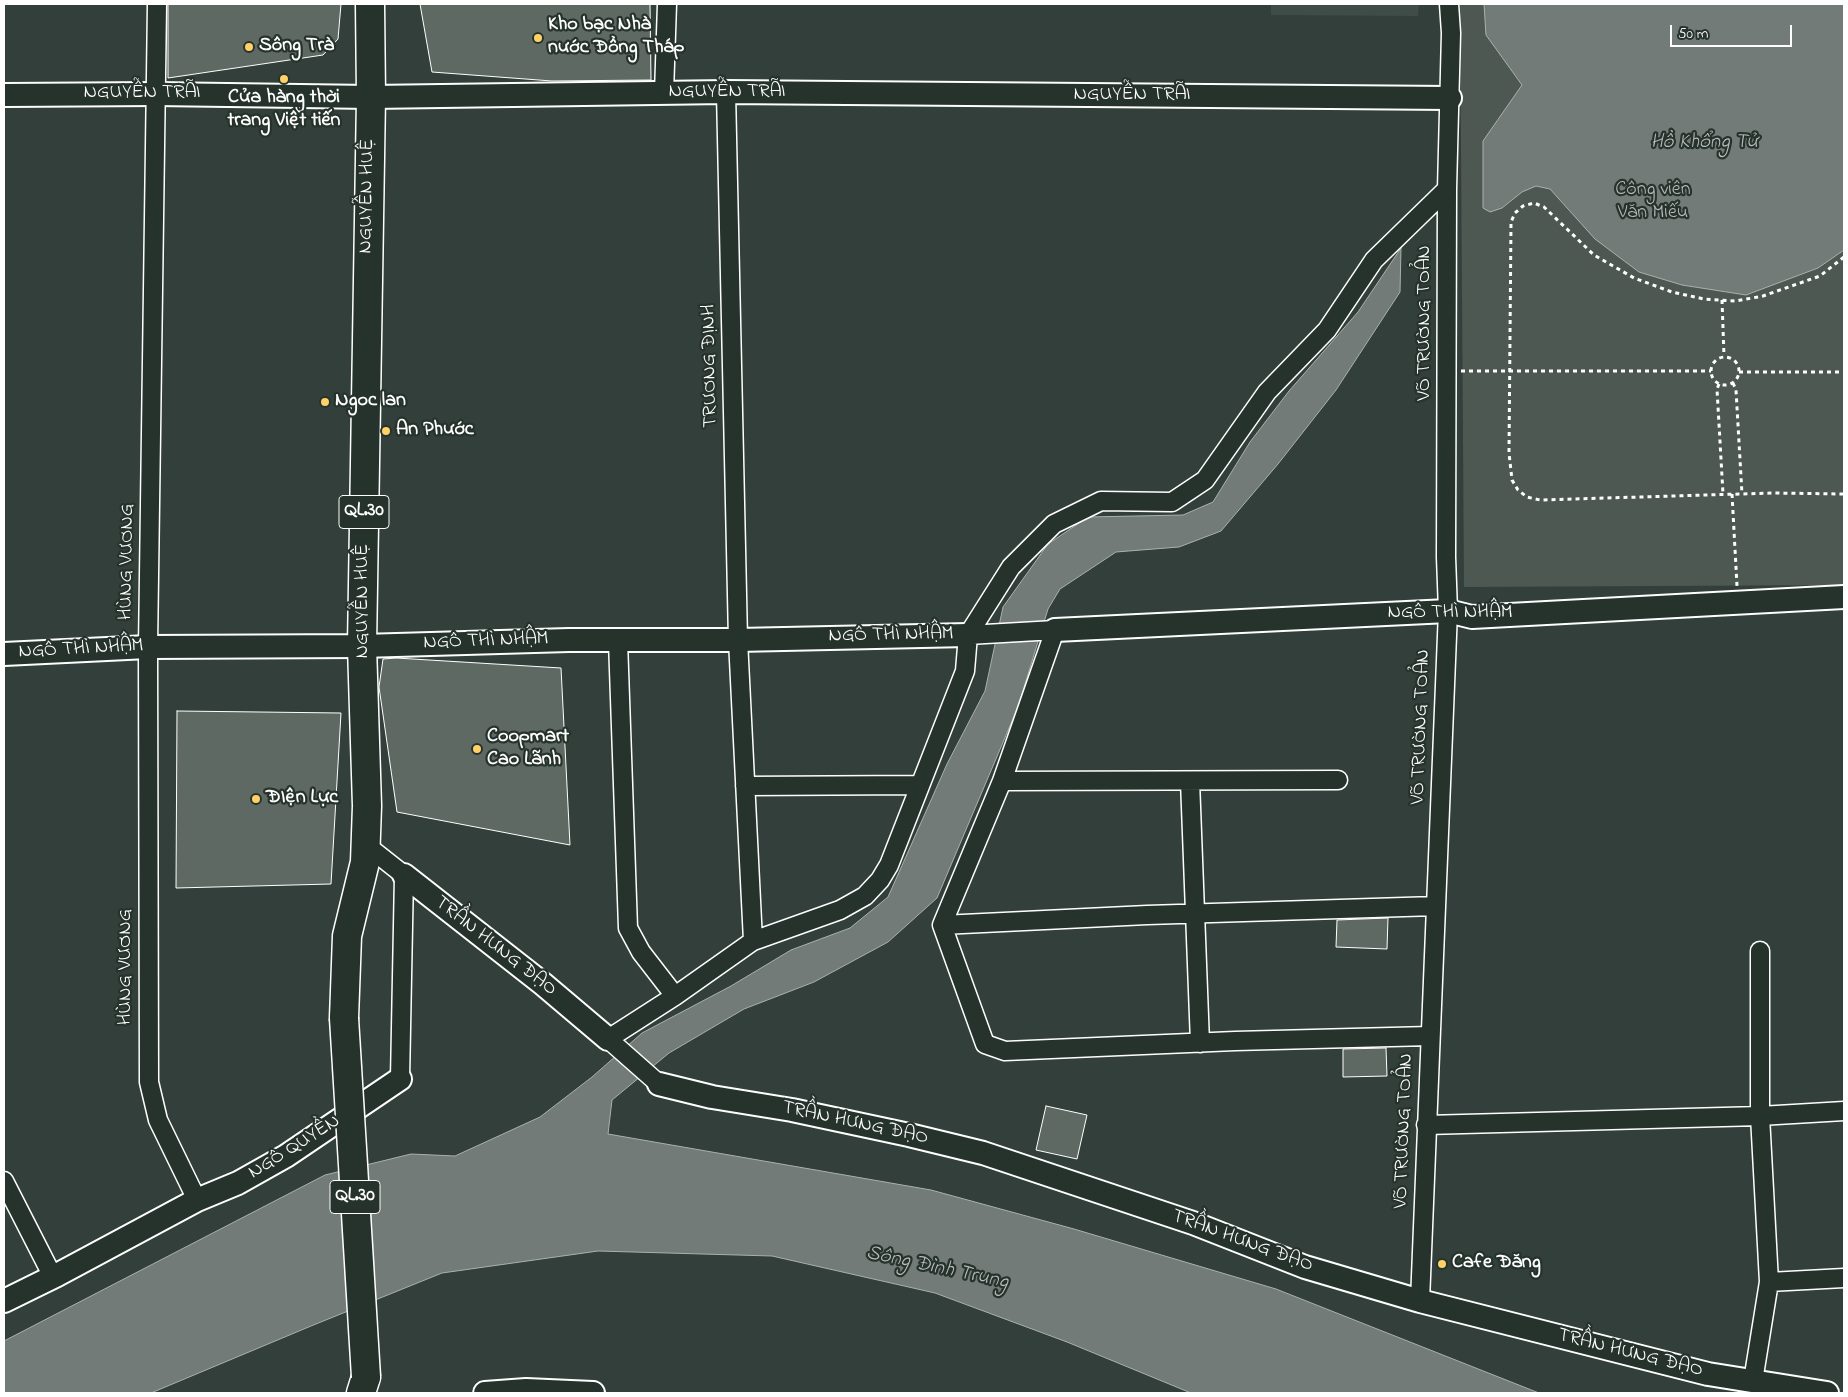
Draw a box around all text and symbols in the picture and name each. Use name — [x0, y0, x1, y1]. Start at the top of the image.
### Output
place label: Kho bạc Nhà nước Đồng Tháp — [548, 14, 684, 61]
scale bar — [1673, 15, 1796, 47]
text: 50 m — [1678, 23, 1708, 45]
marker: Kho bạc Nhà nước Đồng Tháp — [532, 32, 544, 44]
place label: Sông Trà — [259, 35, 334, 59]
marker: Sông Trà — [243, 41, 255, 53]
marker: Cửa hàng thời trang Việt tiến — [278, 73, 290, 85]
street label: NGUYỄN TRÃI — [669, 81, 785, 105]
street label: NGUYỄN TRÃI — [84, 82, 200, 106]
street label: NGUYỄN TRÃI — [1074, 84, 1190, 108]
place label: Cửa hàng thời trang Việt tiến — [228, 87, 340, 134]
water label: Hồ Khổng Tử — [1650, 131, 1758, 157]
street label: NGUYỄN HUỆ — [355, 140, 381, 254]
park label: Công viên Văn Miếu — [1615, 179, 1691, 226]
street label: VÕ TRƯỜNG TOẢN — [1414, 245, 1438, 401]
street label: TRƯƠNG ĐỊNH — [698, 304, 724, 428]
place label: Ngoc lan — [335, 390, 406, 414]
marker: Ngoc lan — [319, 396, 331, 408]
place label: An Phước — [396, 419, 474, 443]
marker: An Phước — [380, 425, 392, 437]
road number: QL.30 — [339, 496, 389, 528]
street label: HÙNG VƯƠNG — [115, 504, 141, 620]
street label: NGUYỄN HUỆ — [352, 545, 376, 659]
street label: NGÔ THÌ NHẬM — [1387, 602, 1513, 626]
street label: NGÔ THÌ NHẬM — [828, 623, 954, 649]
street label: NGÔ THÌ NHẬM — [423, 628, 549, 656]
street label: NGÔ THÌ NHẬM — [18, 635, 144, 665]
street label: VÕ TRƯỜNG TOẢN — [1407, 649, 1437, 805]
place label: Coopmart Cao Lãnh — [487, 726, 569, 773]
marker: Coopmart Cao Lãnh — [471, 743, 483, 755]
place label: ĐIện Lực — [266, 787, 338, 811]
marker: ĐIện Lực — [250, 793, 262, 805]
street label: TRẦN HƯNG ĐẠO — [429, 892, 561, 1002]
street label: HÙNG VƯƠNG — [115, 909, 139, 1025]
street label: VÕ TRƯỜNG TOẢN — [1390, 1053, 1420, 1209]
street label: TRẦN HƯNG ĐẠO — [780, 1097, 930, 1151]
street label: NGÔ QUYỀN — [245, 1110, 345, 1186]
road number: QL.30 — [330, 1180, 380, 1214]
street label: TRẦN HƯNG ĐẠO — [1168, 1205, 1316, 1279]
water label: Sông Đình Trung — [864, 1242, 1010, 1296]
place label: Cafe Đăng — [1452, 1252, 1541, 1276]
marker: Cafe Đăng — [1436, 1258, 1448, 1270]
street label: TRẦN HƯNG ĐẠO — [1555, 1324, 1705, 1384]

